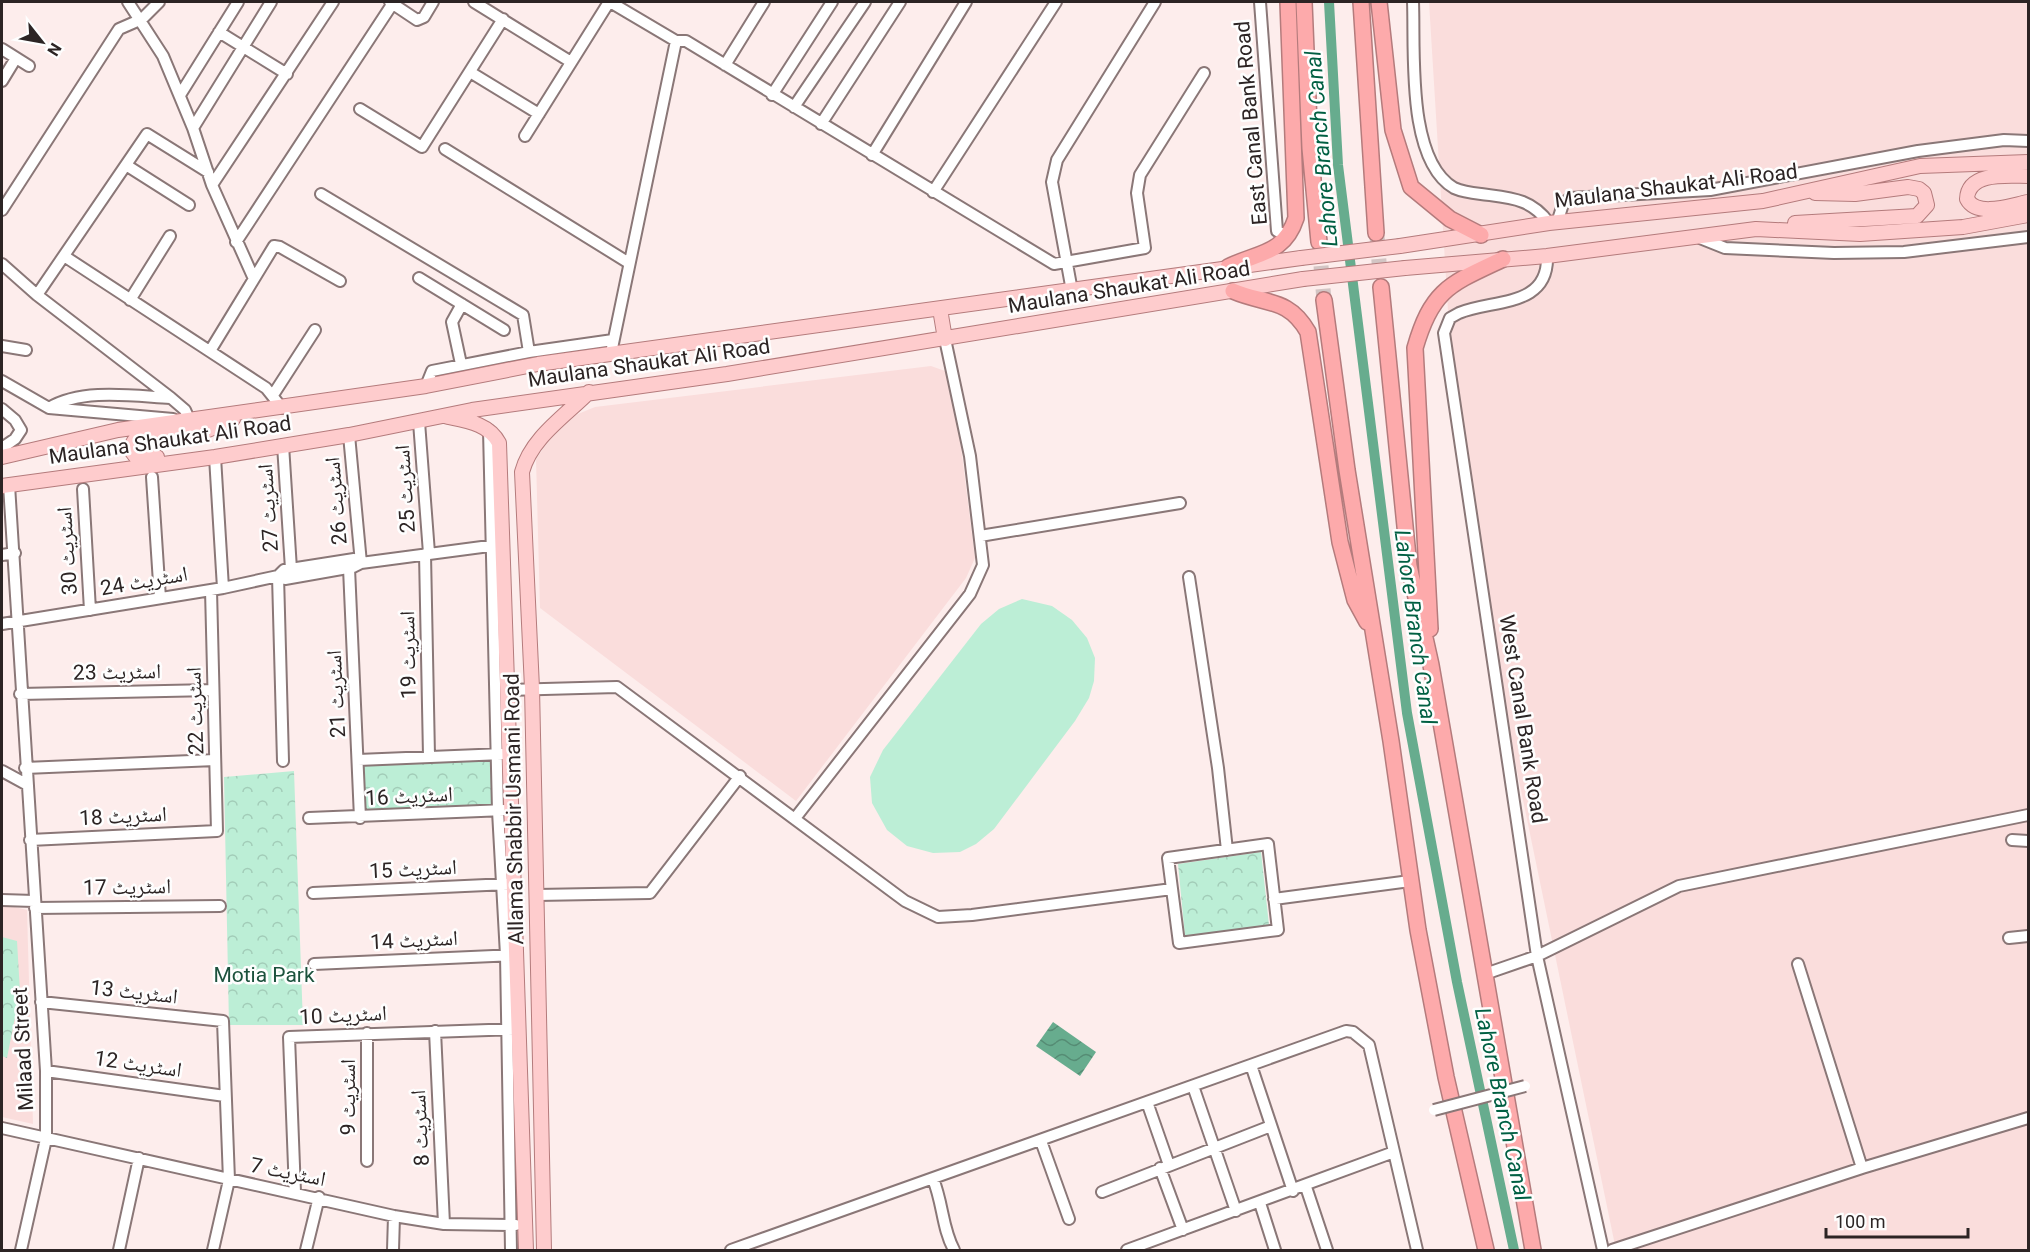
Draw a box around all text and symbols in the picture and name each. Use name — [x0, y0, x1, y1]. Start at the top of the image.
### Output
north arrow — [12, 12, 72, 72]
street label: East Canal Bank Road — [1230, 20, 1272, 226]
text: N — [43, 40, 65, 59]
water label: Lahore Branch Canal — [1300, 49, 1343, 248]
street label: Maulana Shaukat Ali Road — [1553, 159, 1799, 213]
street label: Maulana Shaukat Ali Road — [1006, 256, 1252, 318]
street label: Maulana Shaukat Ali Road — [526, 334, 772, 392]
street label: Maulana Shaukat Ali Road — [47, 411, 293, 469]
street label: اسٹریٹ 25 — [390, 444, 420, 534]
street label: اسٹریٹ 26 — [320, 456, 352, 546]
street label: اسٹریٹ 27 — [253, 463, 283, 553]
street label: اسٹریٹ 30 — [52, 506, 82, 596]
water label: Lahore Branch Canal — [1389, 528, 1442, 727]
street label: اسٹریٹ 24 — [99, 562, 189, 600]
street label: اسٹریٹ 19 — [395, 611, 421, 699]
street label: West Canal Bank Road — [1495, 613, 1551, 825]
street label: اسٹریٹ 21 — [322, 649, 350, 739]
street label: اسٹریٹ 23 — [73, 659, 161, 685]
street label: اسٹریٹ 22 — [181, 667, 209, 755]
street label: Allama Shabbir Usmani Road — [500, 673, 528, 945]
street label: اسٹریٹ 16 — [364, 782, 454, 810]
street label: اسٹریٹ 18 — [78, 802, 168, 830]
street label: اسٹریٹ 15 — [368, 855, 458, 883]
street label: اسٹریٹ 17 — [83, 874, 171, 900]
street label: اسٹریٹ 14 — [369, 926, 459, 954]
park label: Motia Park — [213, 963, 315, 987]
street label: اسٹریٹ 13 — [89, 975, 179, 1009]
street label: Milaad Street — [8, 986, 38, 1111]
street label: اسٹریٹ 10 — [298, 1001, 388, 1029]
water label: Lahore Branch Canal — [1470, 1005, 1535, 1204]
street label: اسٹریٹ 12 — [93, 1046, 183, 1082]
street label: اسٹریٹ 9 — [336, 1059, 360, 1135]
street label: اسٹریٹ 8 — [406, 1089, 434, 1167]
street label: اسٹریٹ 7 — [248, 1153, 328, 1191]
scale bar — [1826, 1201, 1968, 1239]
text: 100 m — [1835, 1211, 1886, 1232]

